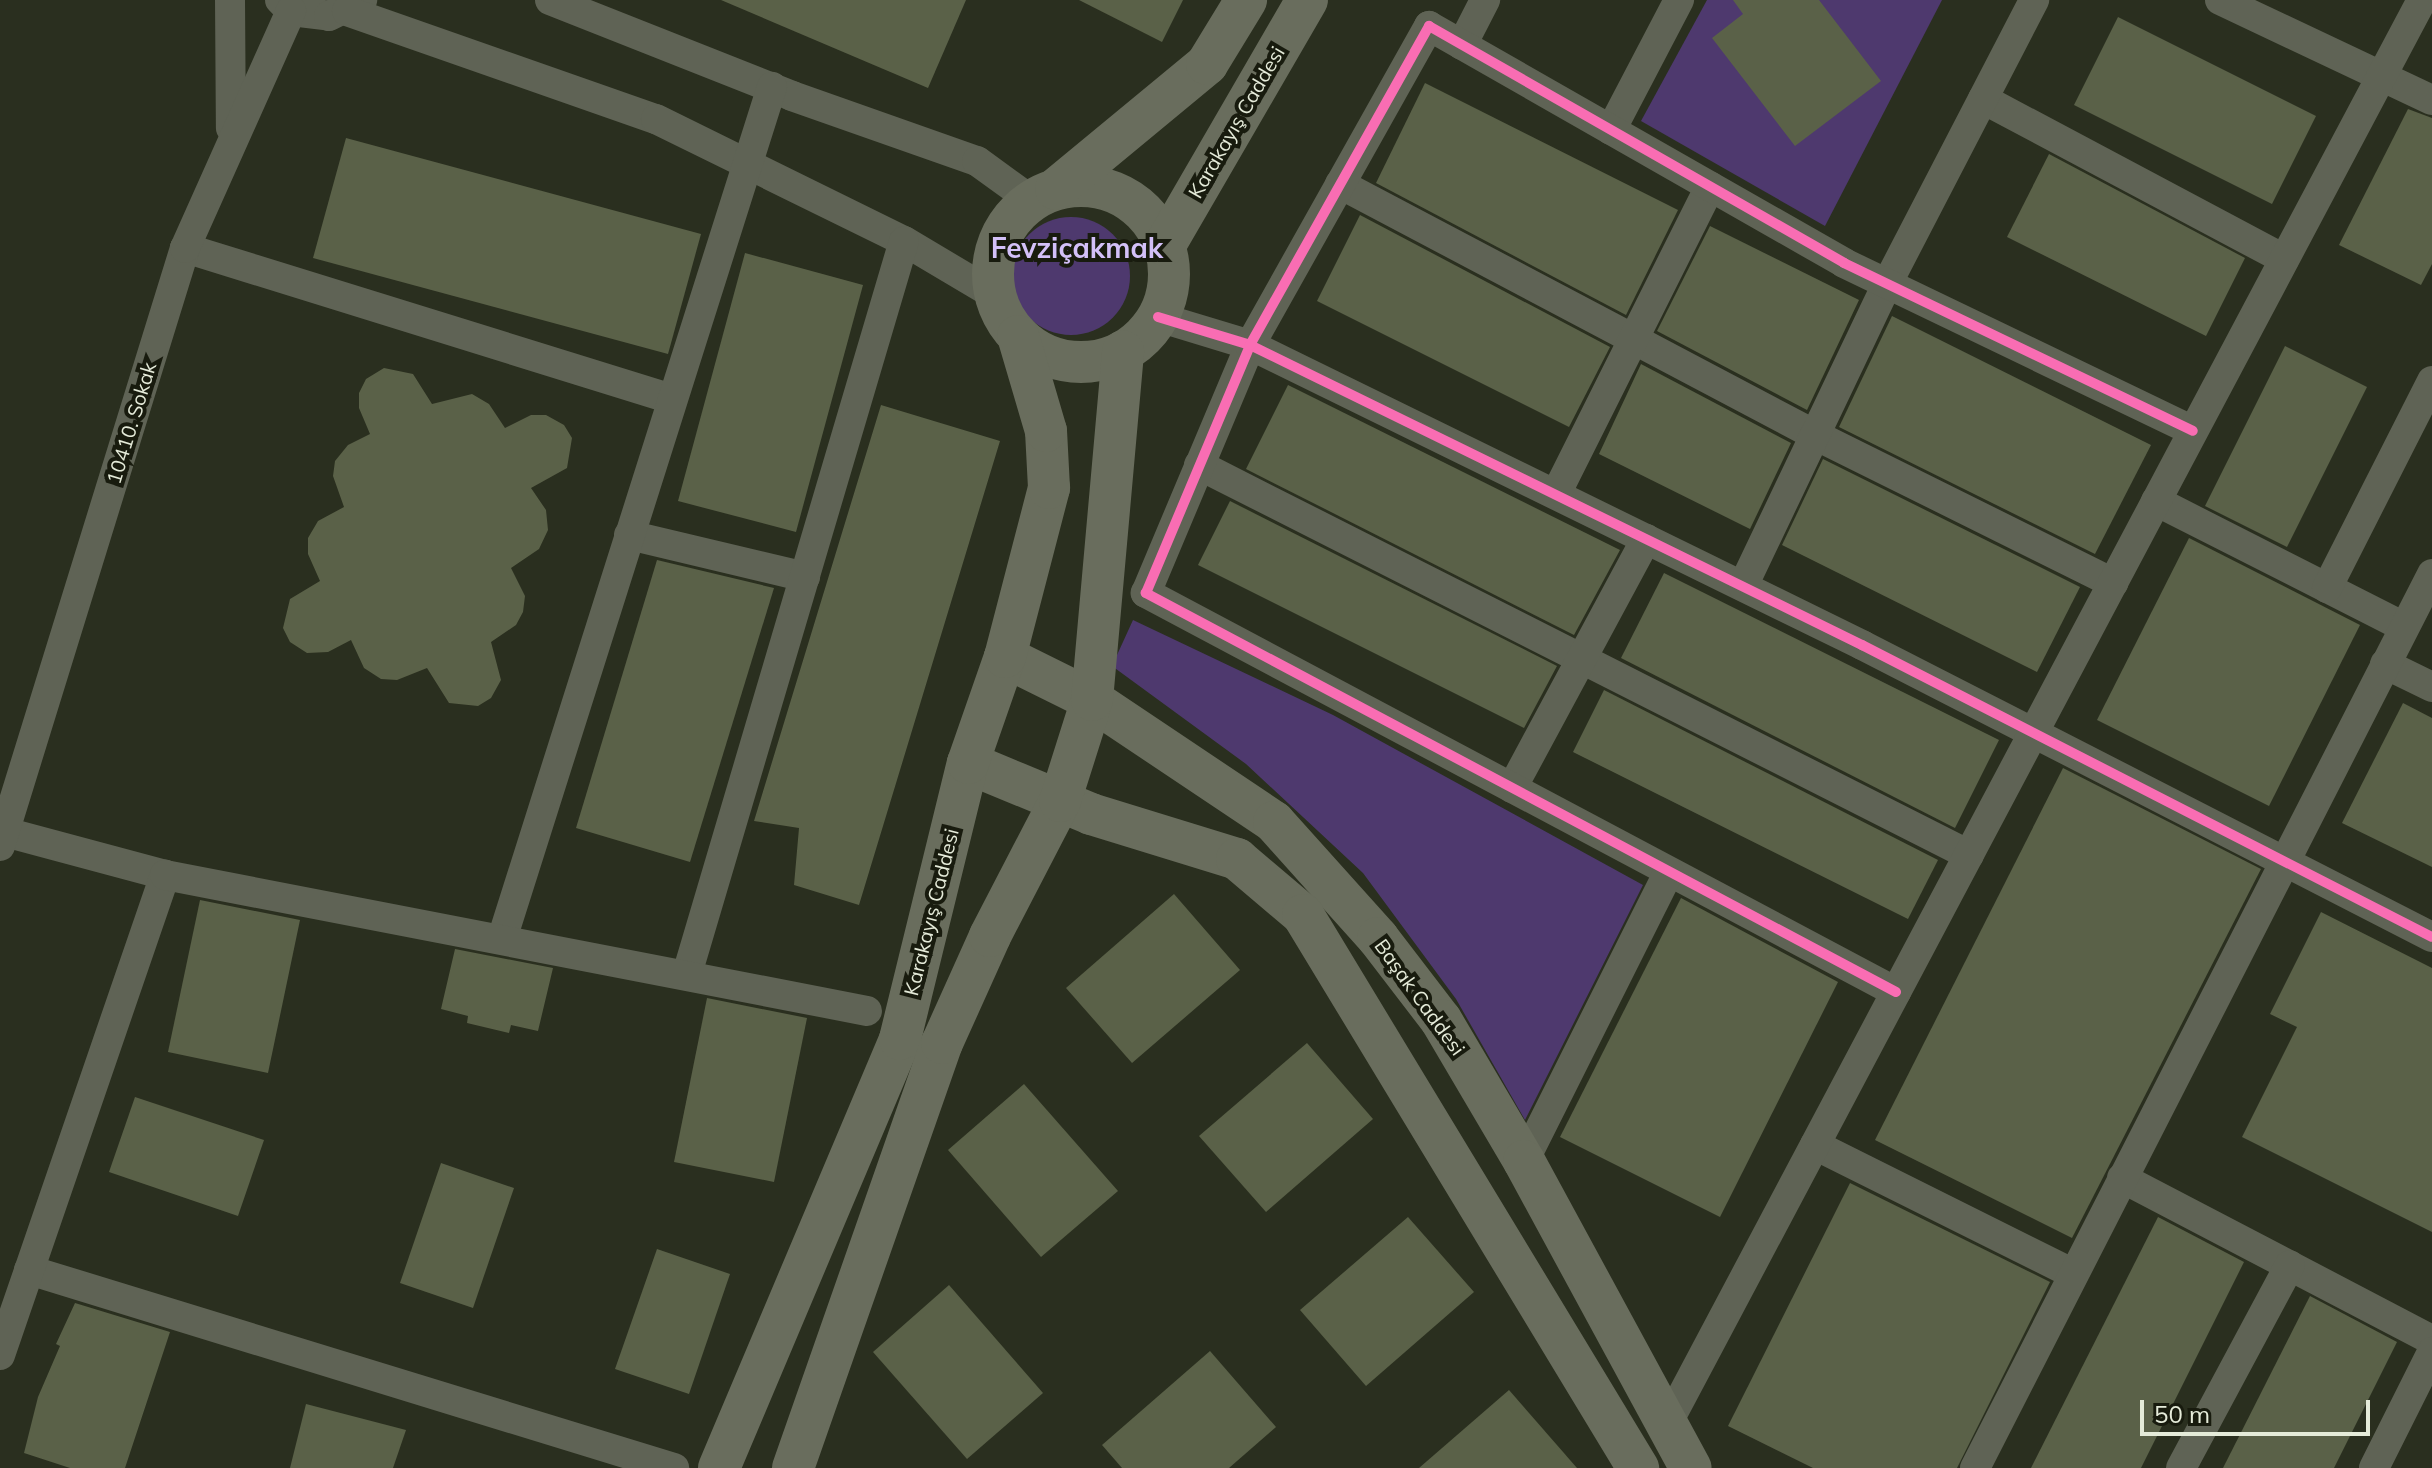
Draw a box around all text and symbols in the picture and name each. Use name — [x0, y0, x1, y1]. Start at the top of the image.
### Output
street label: Karakayış Caddesi — [1183, 42, 1289, 202]
district label: Fevziçakmak — [991, 231, 1163, 265]
street label: 10410. Sokak — [101, 359, 161, 487]
street label: Karakayış Caddesi — [899, 826, 963, 998]
street label: Başak Caddesi — [1370, 934, 1470, 1060]
scale bar — [2144, 1384, 2374, 1434]
text: 50 m — [2154, 1399, 2210, 1429]

